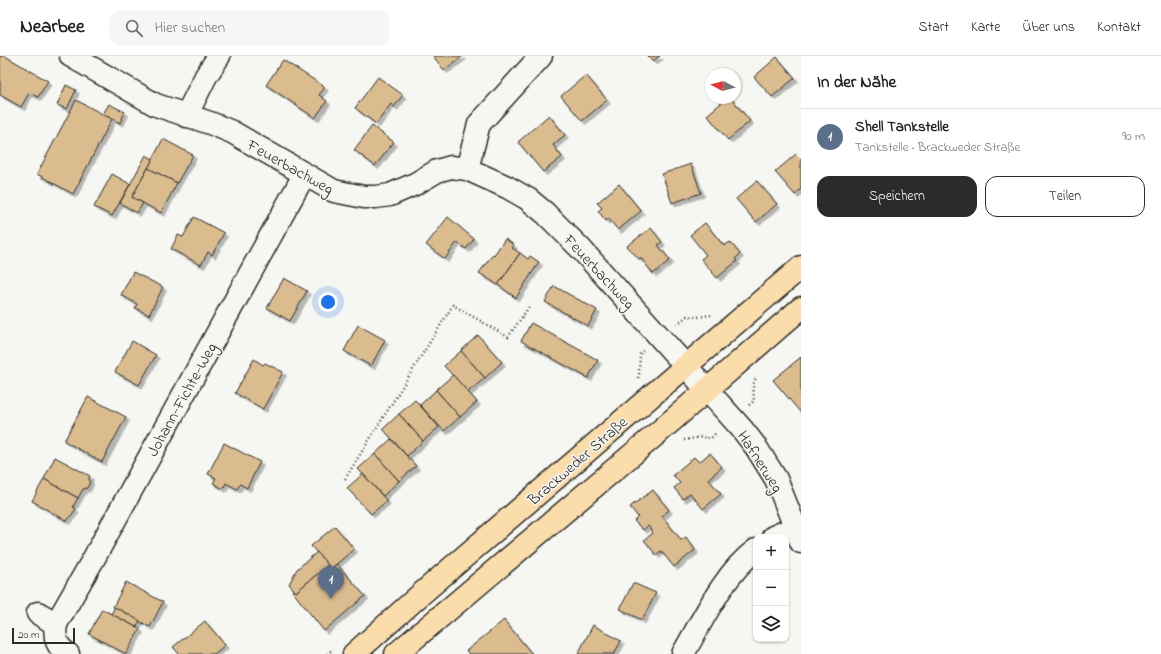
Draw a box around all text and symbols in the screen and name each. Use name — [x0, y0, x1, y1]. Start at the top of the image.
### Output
search box — [109, 10, 389, 46]
text: Nearbee — [20, 14, 85, 41]
icon: search — [123, 17, 145, 39]
text: Hier suchen — [155, 17, 225, 39]
text: Start — [919, 17, 949, 38]
text: Karte — [971, 17, 1001, 38]
text: Über uns — [1023, 17, 1075, 38]
text: Kontakt — [1097, 17, 1141, 38]
north arrow — [705, 68, 741, 104]
text: In der Nähe — [817, 70, 896, 95]
text: Shell Tankstelle — [855, 116, 949, 138]
text: 1 — [828, 127, 832, 146]
text: 90 m — [1122, 127, 1145, 146]
street label: Feuerbachweg — [242, 134, 338, 201]
text: Tankstelle · Brackweder Straße — [855, 138, 1020, 157]
button: Speichern — [817, 176, 977, 217]
button: Teilen — [985, 176, 1145, 217]
street label: Feuerbachweg — [557, 229, 640, 315]
your location — [318, 292, 338, 312]
street label: Johann-Fichte-Weg — [141, 339, 224, 461]
street label: Brackweder Straße — [522, 411, 634, 513]
street label: Hafnerweg — [730, 426, 788, 498]
map controls — [753, 534, 789, 642]
button: + — [753, 534, 789, 570]
pin: 1 — [318, 566, 344, 599]
button: − — [753, 570, 789, 606]
button: layers — [753, 606, 789, 642]
scale bar — [12, 626, 75, 645]
text: 20 m — [18, 627, 40, 643]

